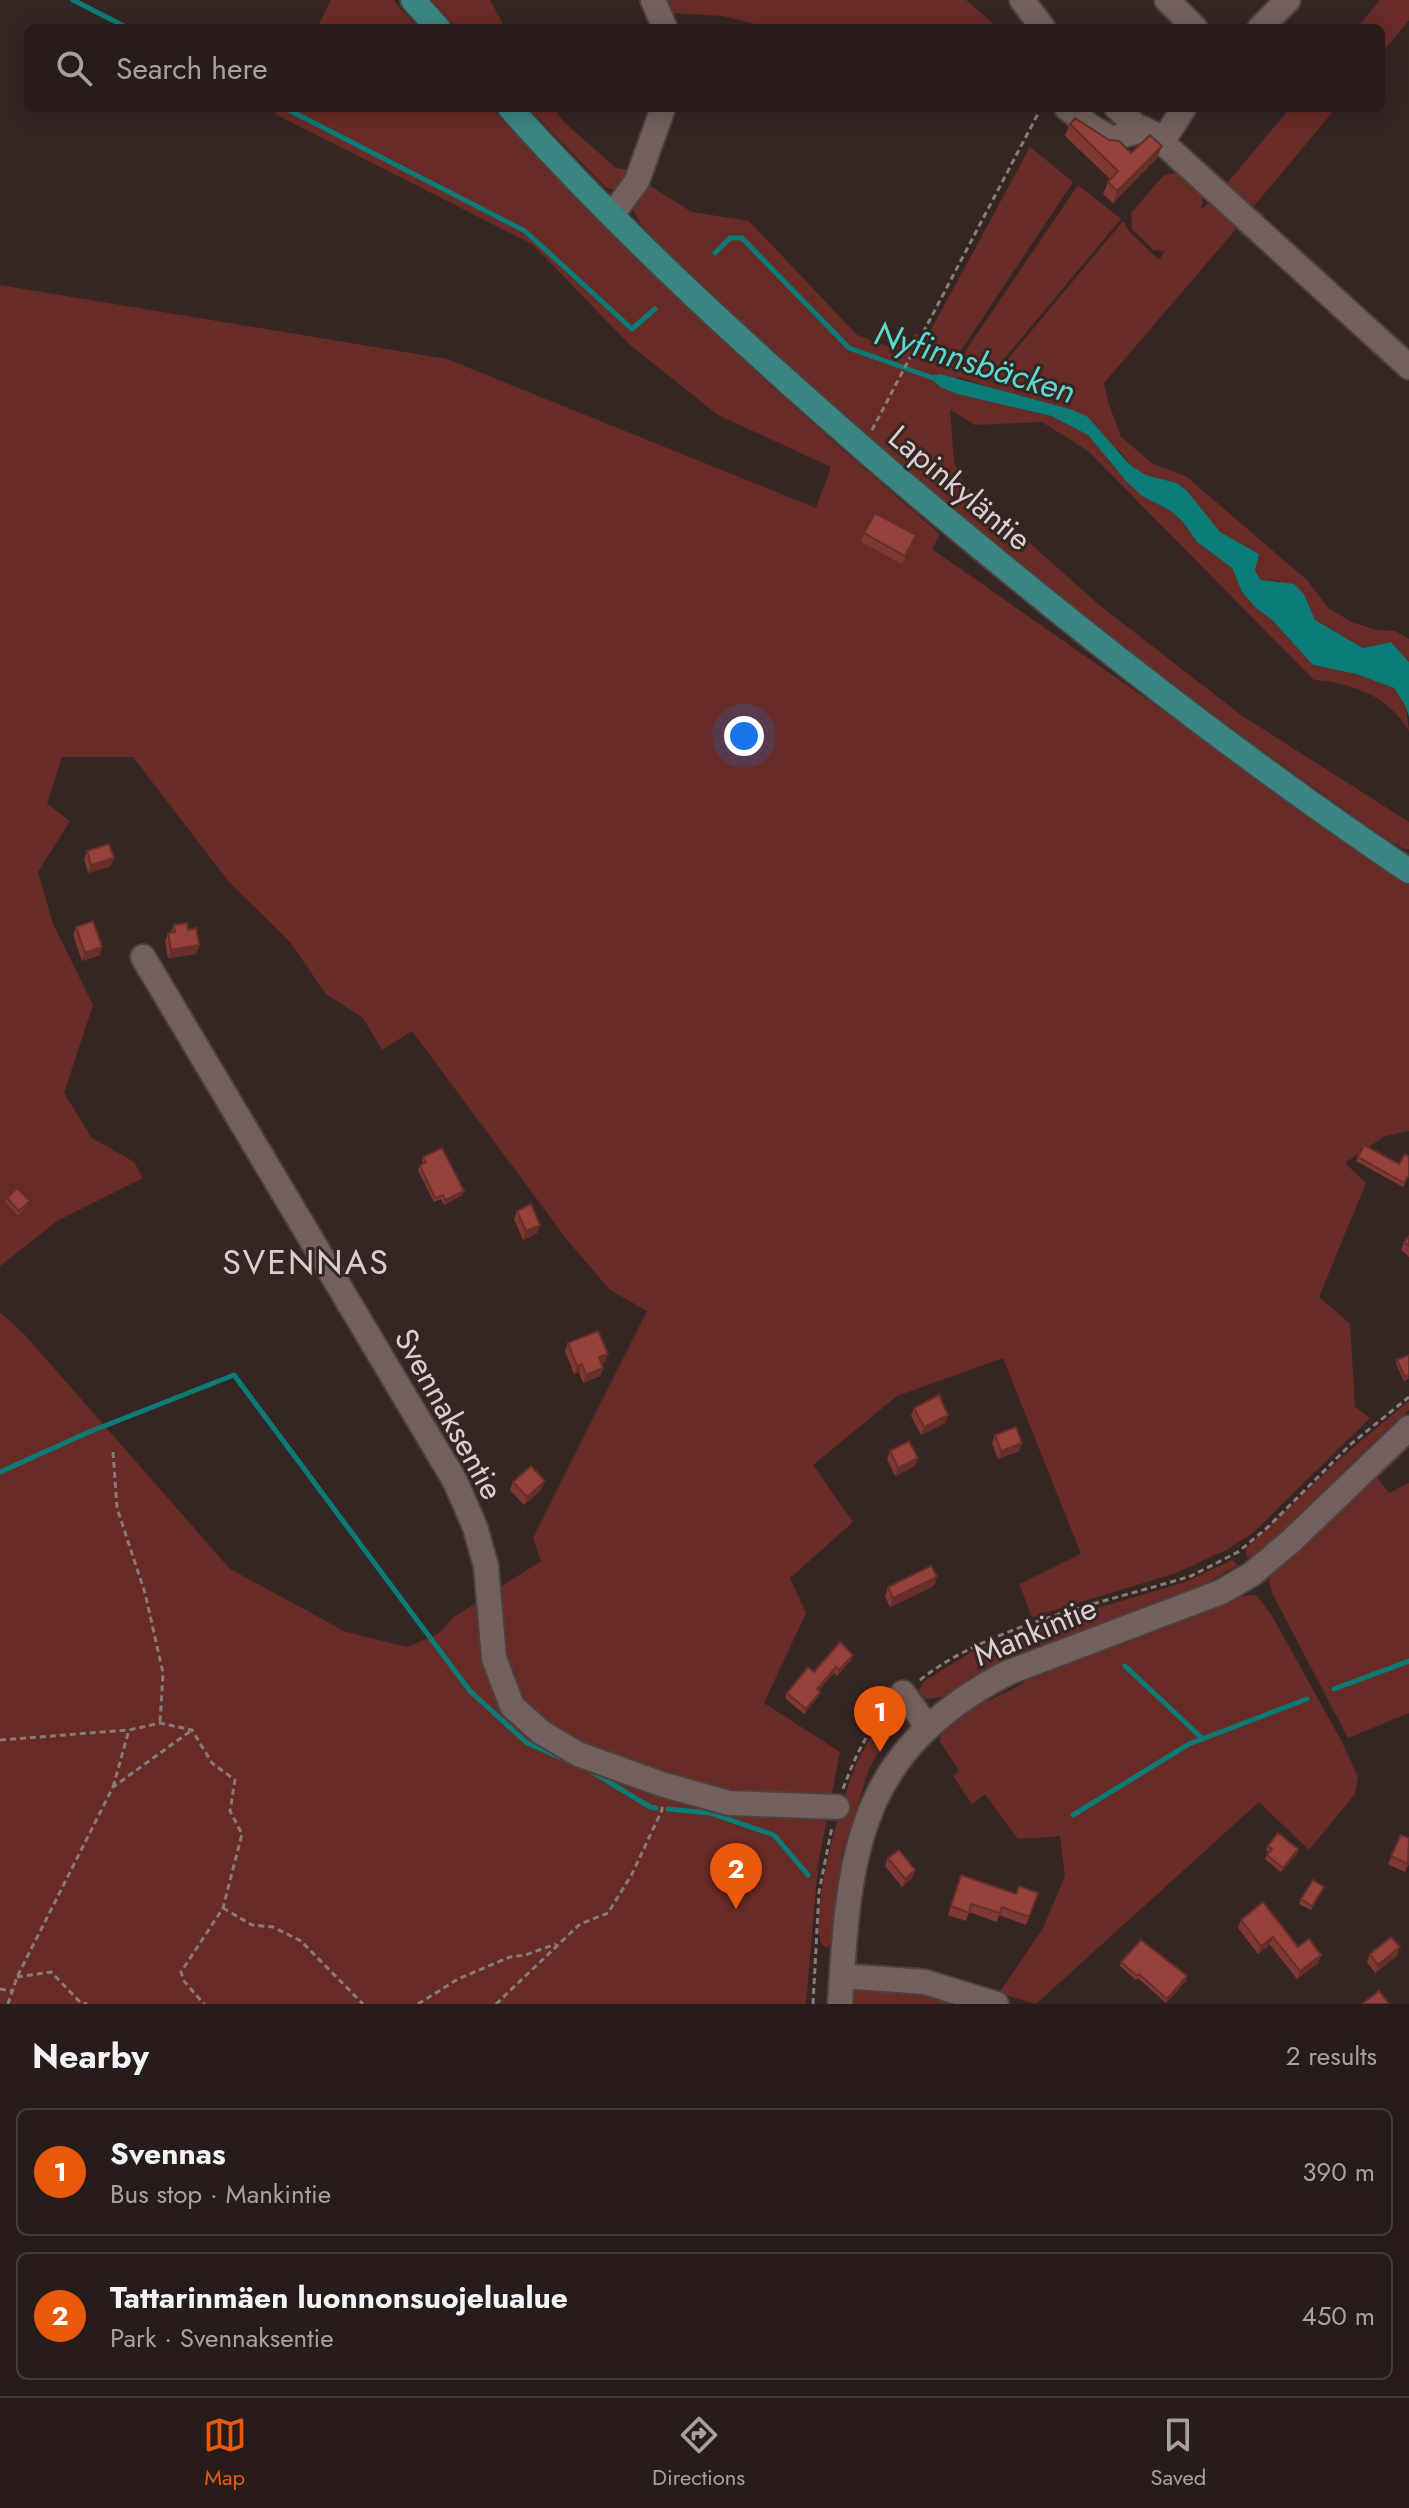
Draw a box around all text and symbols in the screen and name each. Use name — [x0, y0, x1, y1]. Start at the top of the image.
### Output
search box — [24, 24, 1385, 112]
icon: search — [52, 46, 96, 90]
text: Search here — [116, 47, 268, 90]
water label: Nyfinnsbäcken — [868, 309, 1081, 416]
street label: Lapinkyläntie — [879, 414, 1041, 562]
your location — [724, 716, 764, 756]
district label: SVENNAS — [222, 1238, 390, 1287]
street label: Svennaksentie — [383, 1320, 515, 1508]
street label: Mankintie — [966, 1584, 1104, 1678]
pin: 1 — [854, 1686, 906, 1752]
pin: 2 — [710, 1843, 762, 1909]
text: Nearby — [32, 2032, 149, 2081]
text: 2 results — [1286, 2037, 1377, 2075]
text: Svennas — [110, 2132, 226, 2175]
text: 1 — [53, 2153, 67, 2191]
text: 390 m — [1302, 2153, 1375, 2191]
text: Bus stop · Mankintie — [110, 2175, 331, 2213]
text: Tattarinmäen luonnonsuojelualue — [110, 2276, 568, 2319]
text: 2 — [51, 2297, 69, 2335]
text: 450 m — [1301, 2297, 1375, 2335]
text: Park · Svennaksentie — [110, 2319, 334, 2357]
tab: Map — [203, 2413, 247, 2493]
tab: Directions — [652, 2413, 745, 2493]
tab: Saved — [1151, 2413, 1206, 2493]

